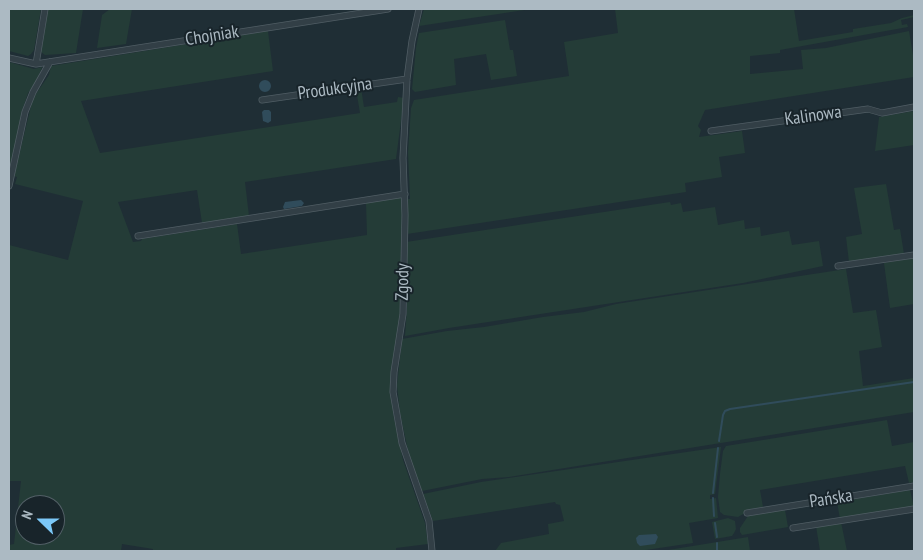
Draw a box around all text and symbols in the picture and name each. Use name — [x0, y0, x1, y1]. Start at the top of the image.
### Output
street label: Chojniak — [184, 21, 240, 51]
street label: Produkcyjna — [297, 73, 373, 105]
street label: Kalinowa — [783, 101, 843, 131]
street label: Zgody — [392, 263, 414, 301]
street label: Pańska — [808, 485, 854, 513]
north arrow — [15, 495, 65, 545]
text: N — [17, 508, 37, 522]

